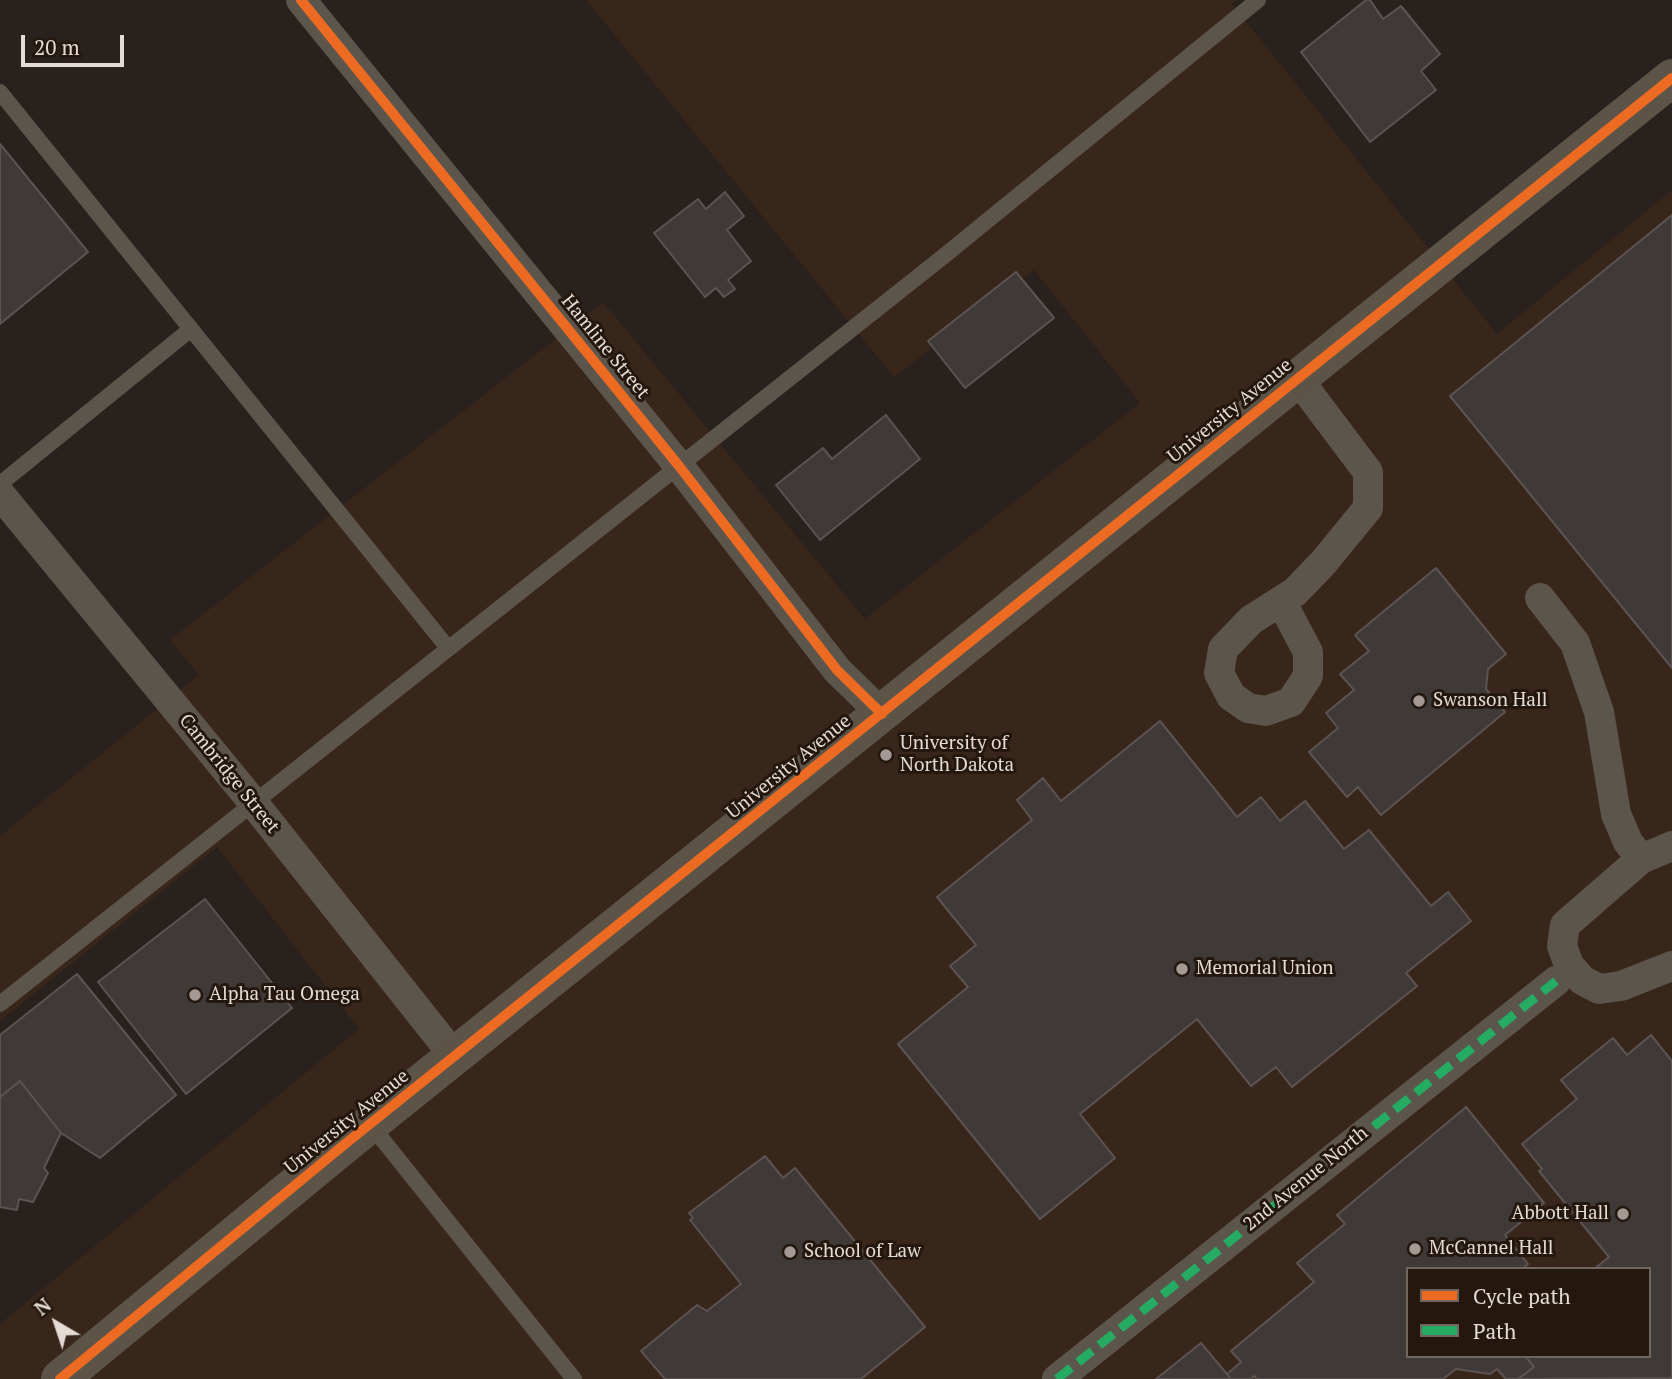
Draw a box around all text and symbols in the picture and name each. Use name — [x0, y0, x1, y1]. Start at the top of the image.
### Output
scale bar — [24, 21, 128, 65]
text: 20 m — [34, 33, 80, 61]
street label: Hamline Street — [556, 290, 654, 404]
street label: University Avenue — [1163, 354, 1297, 468]
place label: Swanson Hall — [1433, 690, 1547, 712]
marker: Swanson Hall — [1411, 693, 1427, 709]
street label: Cambridge Street — [174, 710, 284, 838]
street label: University Avenue — [722, 710, 856, 824]
place label: University of North Dakota — [900, 733, 1014, 777]
marker: University of North Dakota — [878, 747, 894, 763]
place label: Memorial Union — [1196, 958, 1333, 980]
marker: Memorial Union — [1174, 961, 1190, 977]
place label: Alpha Tau Omega — [209, 984, 360, 1006]
marker: Alpha Tau Omega — [187, 987, 203, 1003]
street label: University Avenue — [280, 1065, 414, 1179]
street label: 2nd Avenue North — [1239, 1122, 1373, 1236]
place label: Abbott Hall — [1511, 1203, 1609, 1225]
marker: Abbott Hall — [1615, 1206, 1631, 1222]
place label: McCannel Hall — [1429, 1238, 1553, 1260]
place label: School of Law — [804, 1241, 921, 1263]
marker: McCannel Hall — [1407, 1241, 1423, 1257]
marker: School of Law — [782, 1244, 798, 1260]
legend — [1406, 1267, 1651, 1358]
text: Cycle path — [1473, 1282, 1571, 1310]
north arrow — [21, 1288, 91, 1358]
text: N — [29, 1292, 56, 1321]
text: Path — [1473, 1317, 1516, 1345]

